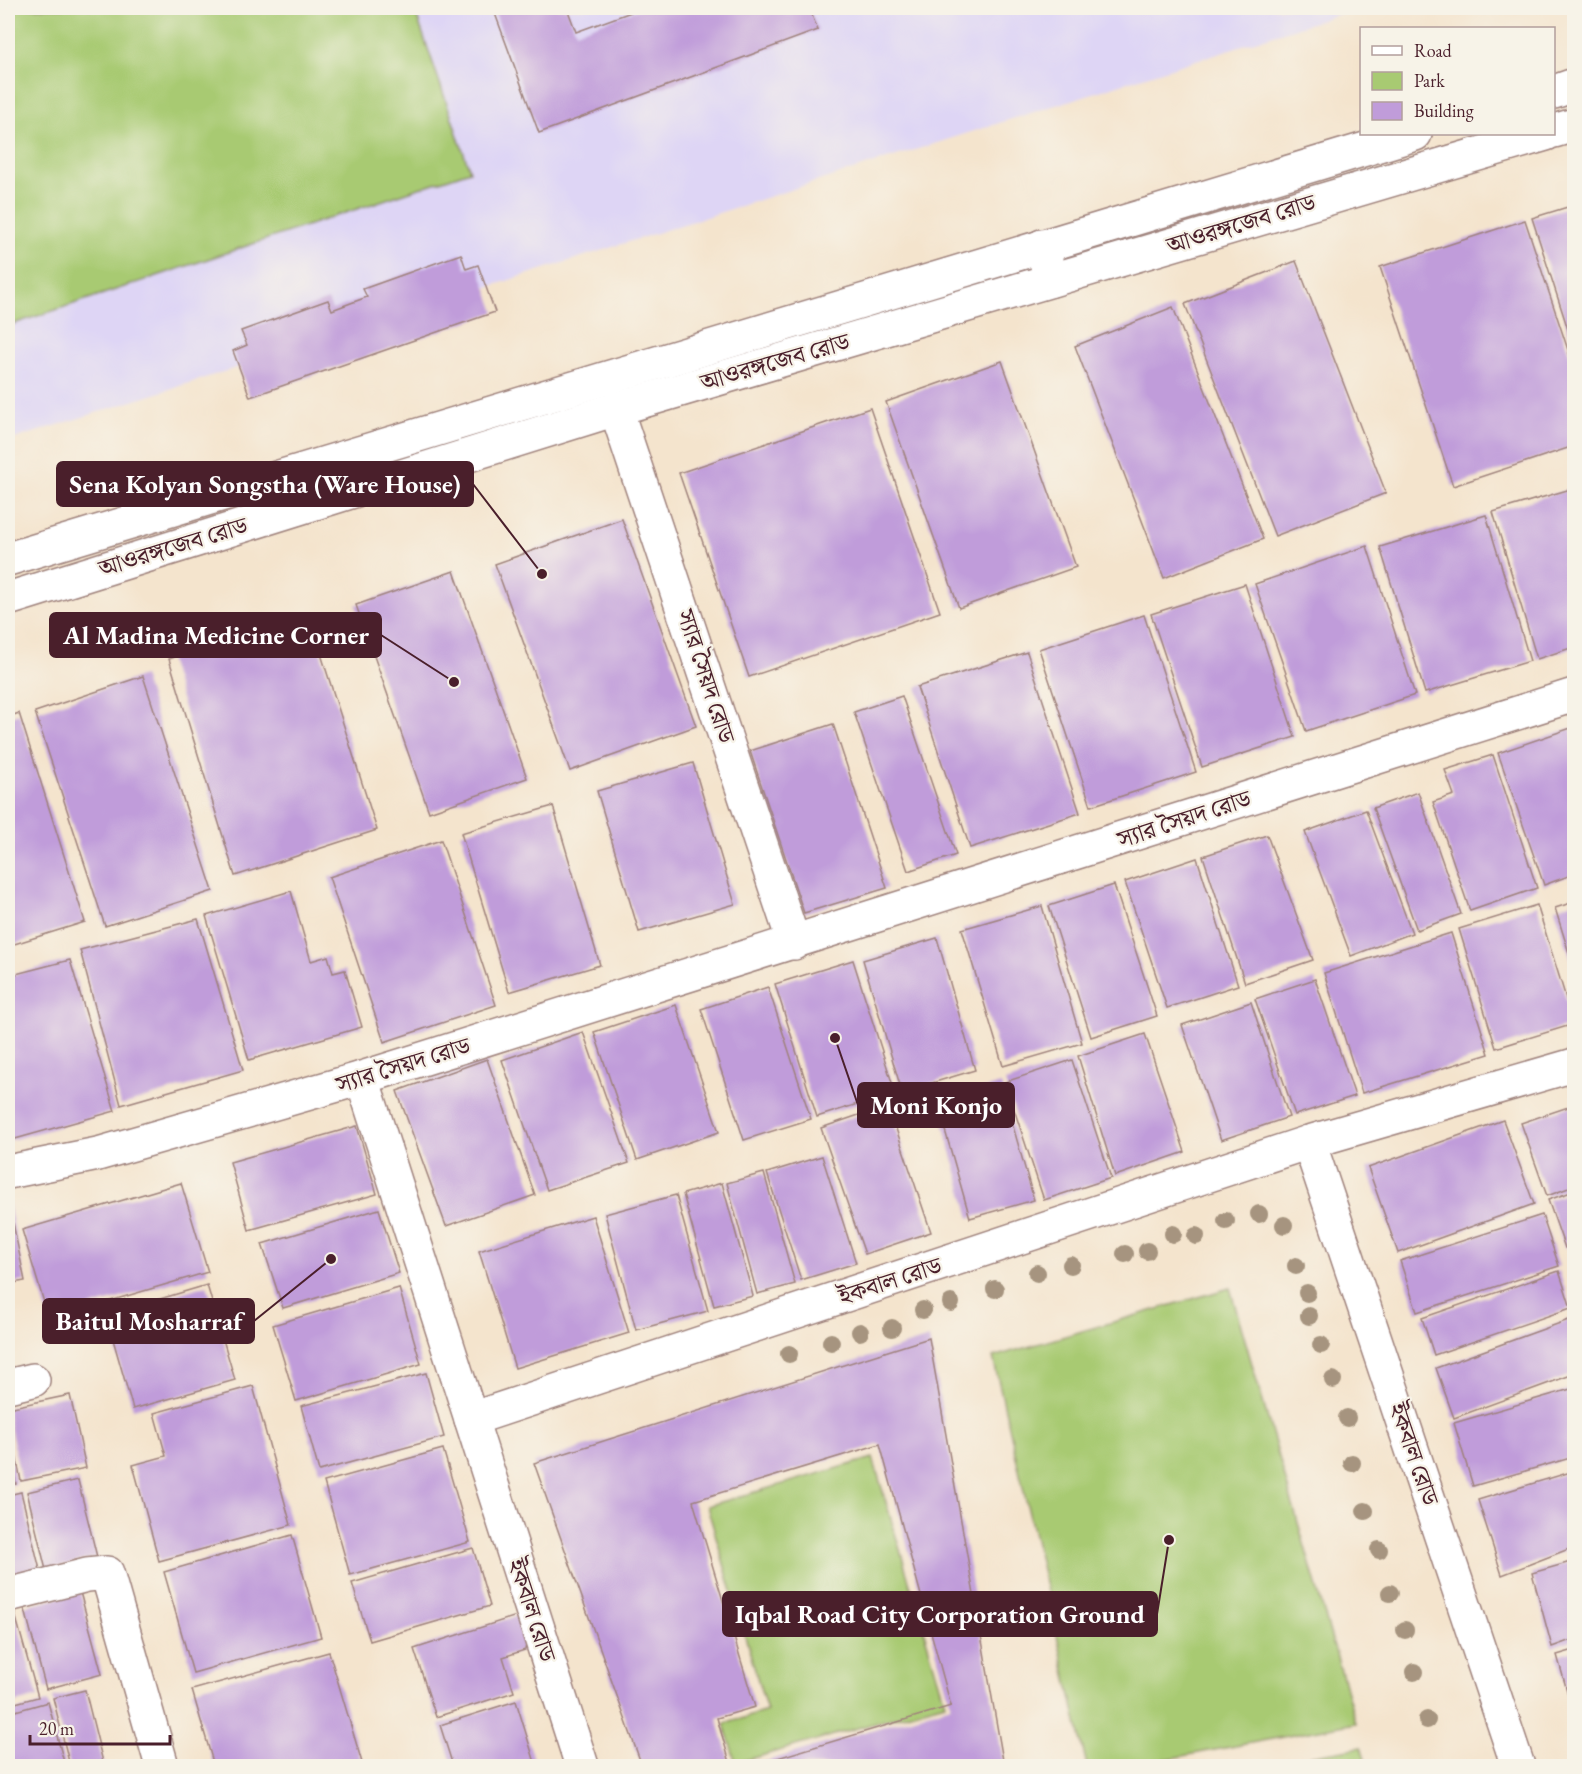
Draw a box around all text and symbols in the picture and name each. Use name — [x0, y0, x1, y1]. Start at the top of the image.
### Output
legend — [1360, 27, 1555, 135]
text: Road — [1414, 39, 1453, 62]
text: Park — [1414, 69, 1445, 92]
text: Building — [1414, 99, 1474, 122]
street label: আওরঙ্গজেব রোড — [1162, 186, 1320, 261]
street label: আওরঙ্গজেব রোড — [696, 325, 854, 398]
callout: Sena Kolyan Songstha (Ware House) — [57, 462, 473, 506]
text: Sena Kolyan Songstha (Ware House) — [69, 467, 461, 501]
street label: আওরঙ্গজেব রোড — [94, 509, 252, 584]
street label: স্যার সৈয়দ রোড — [670, 604, 743, 748]
callout: Al Madina Medicine Corner — [50, 613, 381, 657]
text: Al Madina Medicine Corner — [62, 618, 369, 652]
street label: স্যার সৈয়দ রোড — [1112, 782, 1256, 855]
street label: স্যার সৈয়দ রোড — [331, 1029, 475, 1100]
callout: Moni Konjo — [858, 1083, 1014, 1127]
text: Moni Konjo — [870, 1088, 1002, 1122]
street label: ইকবাল রোড — [834, 1249, 946, 1312]
callout: Baitul Mosharraf — [43, 1299, 254, 1343]
text: Baitul Mosharraf — [56, 1304, 246, 1338]
street label: ইকবাল রোড — [1382, 1398, 1447, 1510]
street label: ইকবাল রোড — [501, 1554, 564, 1666]
callout: Iqbal Road City Corporation Ground — [723, 1592, 1157, 1636]
text: Iqbal Road City Corporation Ground — [735, 1597, 1145, 1631]
scale bar — [30, 1708, 170, 1746]
text: 20 m — [39, 1717, 74, 1740]

